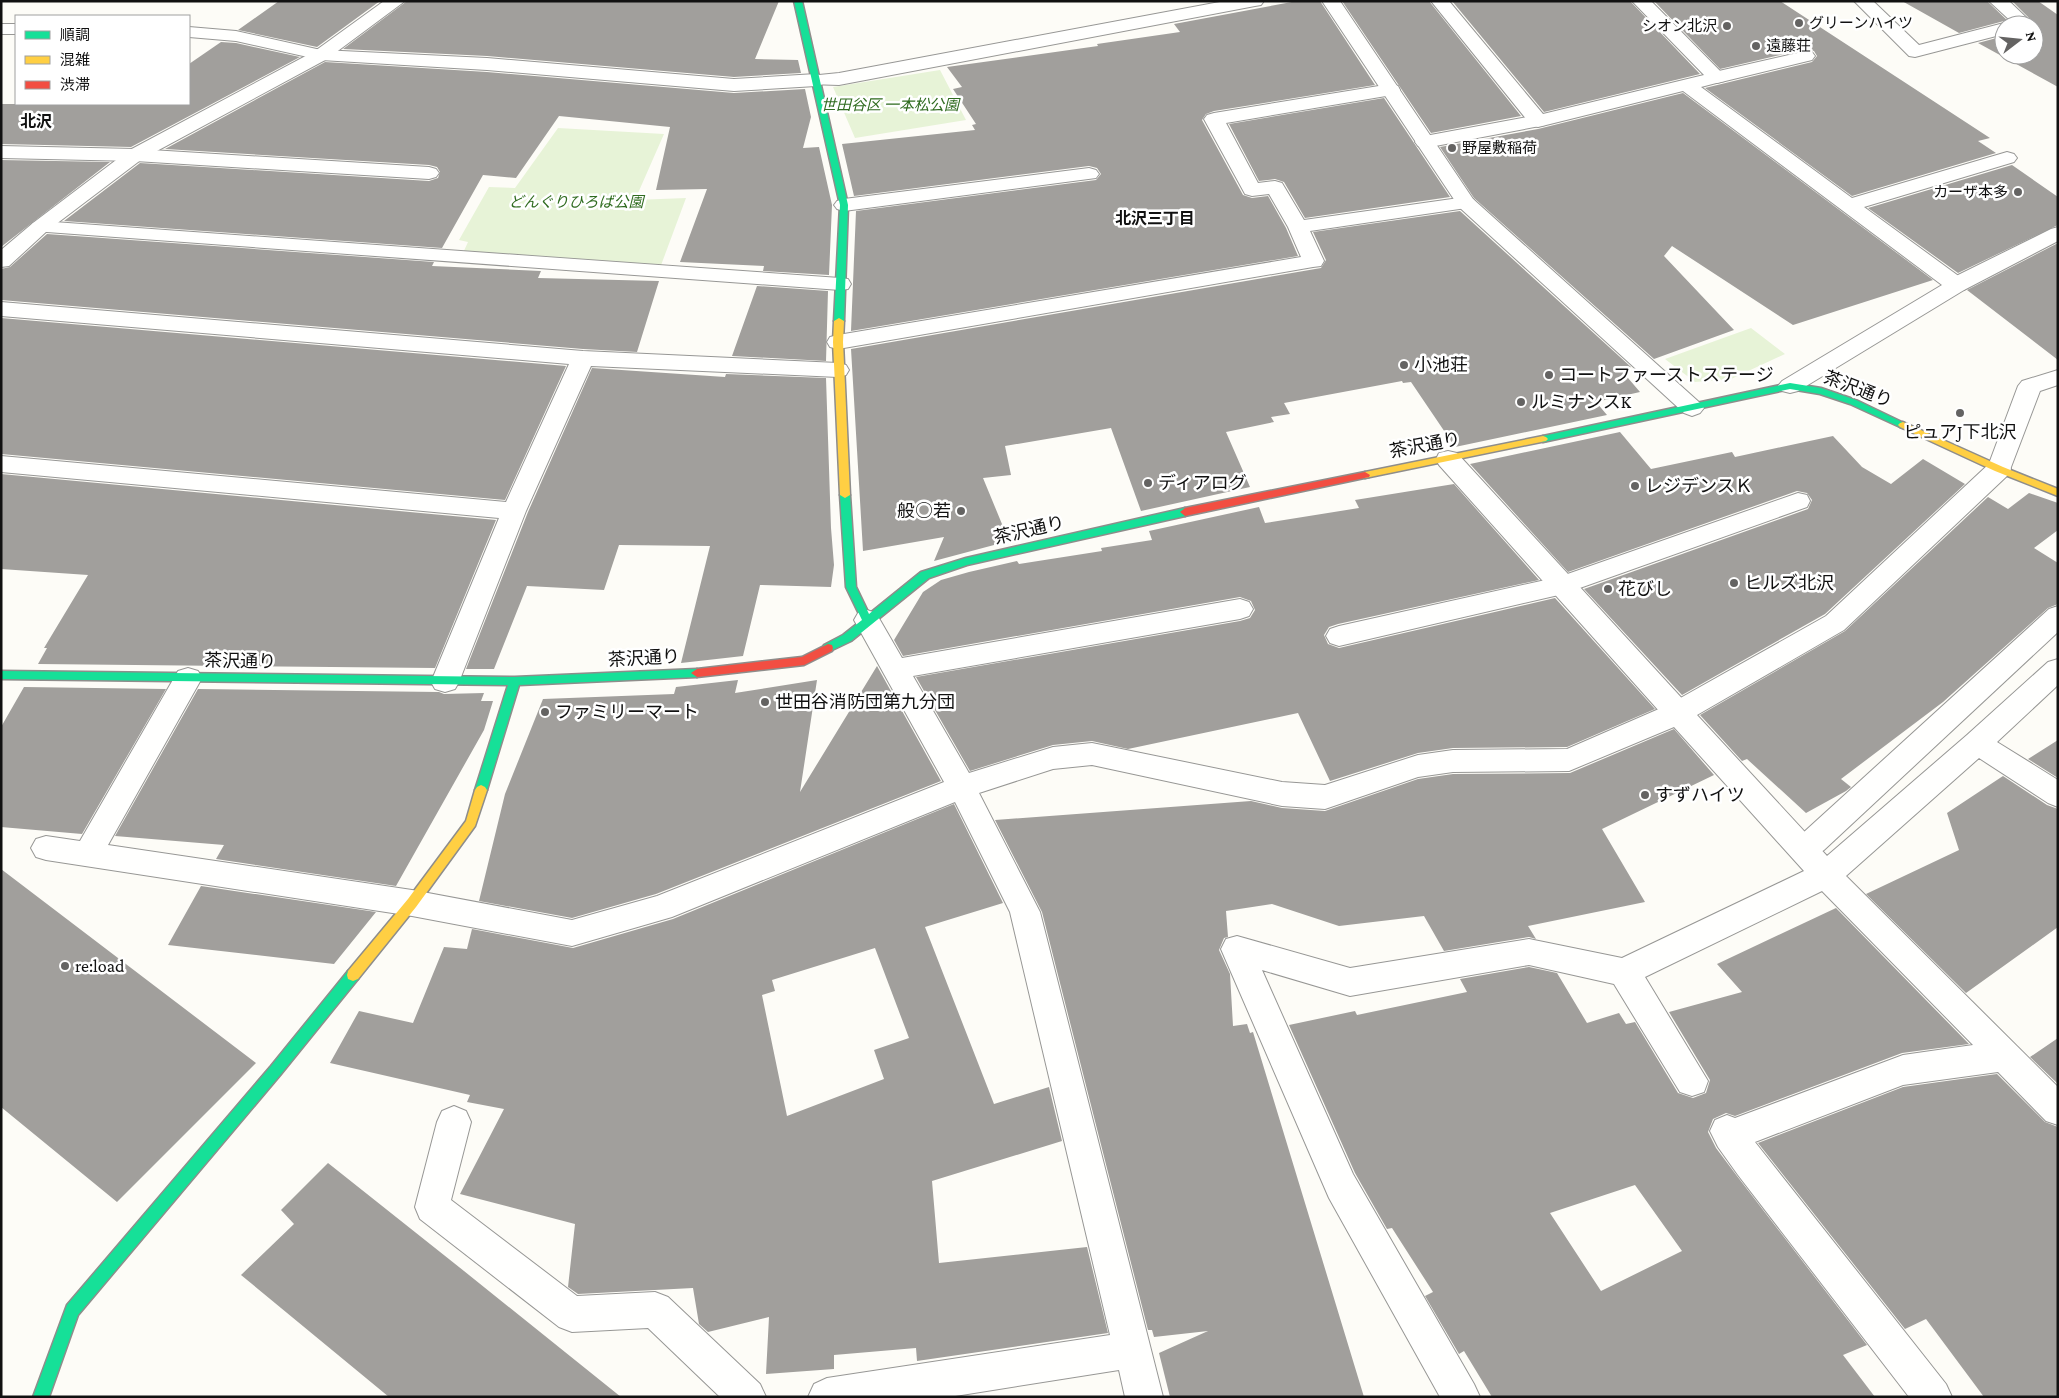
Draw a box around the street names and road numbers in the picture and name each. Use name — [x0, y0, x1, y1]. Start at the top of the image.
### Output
street label: 茶沢通り — [1821, 367, 1895, 411]
street label: 茶沢通り — [1388, 428, 1462, 462]
street label: 茶沢通り — [992, 512, 1066, 548]
street label: 茶沢通り — [608, 646, 680, 670]
street label: 茶沢通り — [204, 650, 276, 672]

